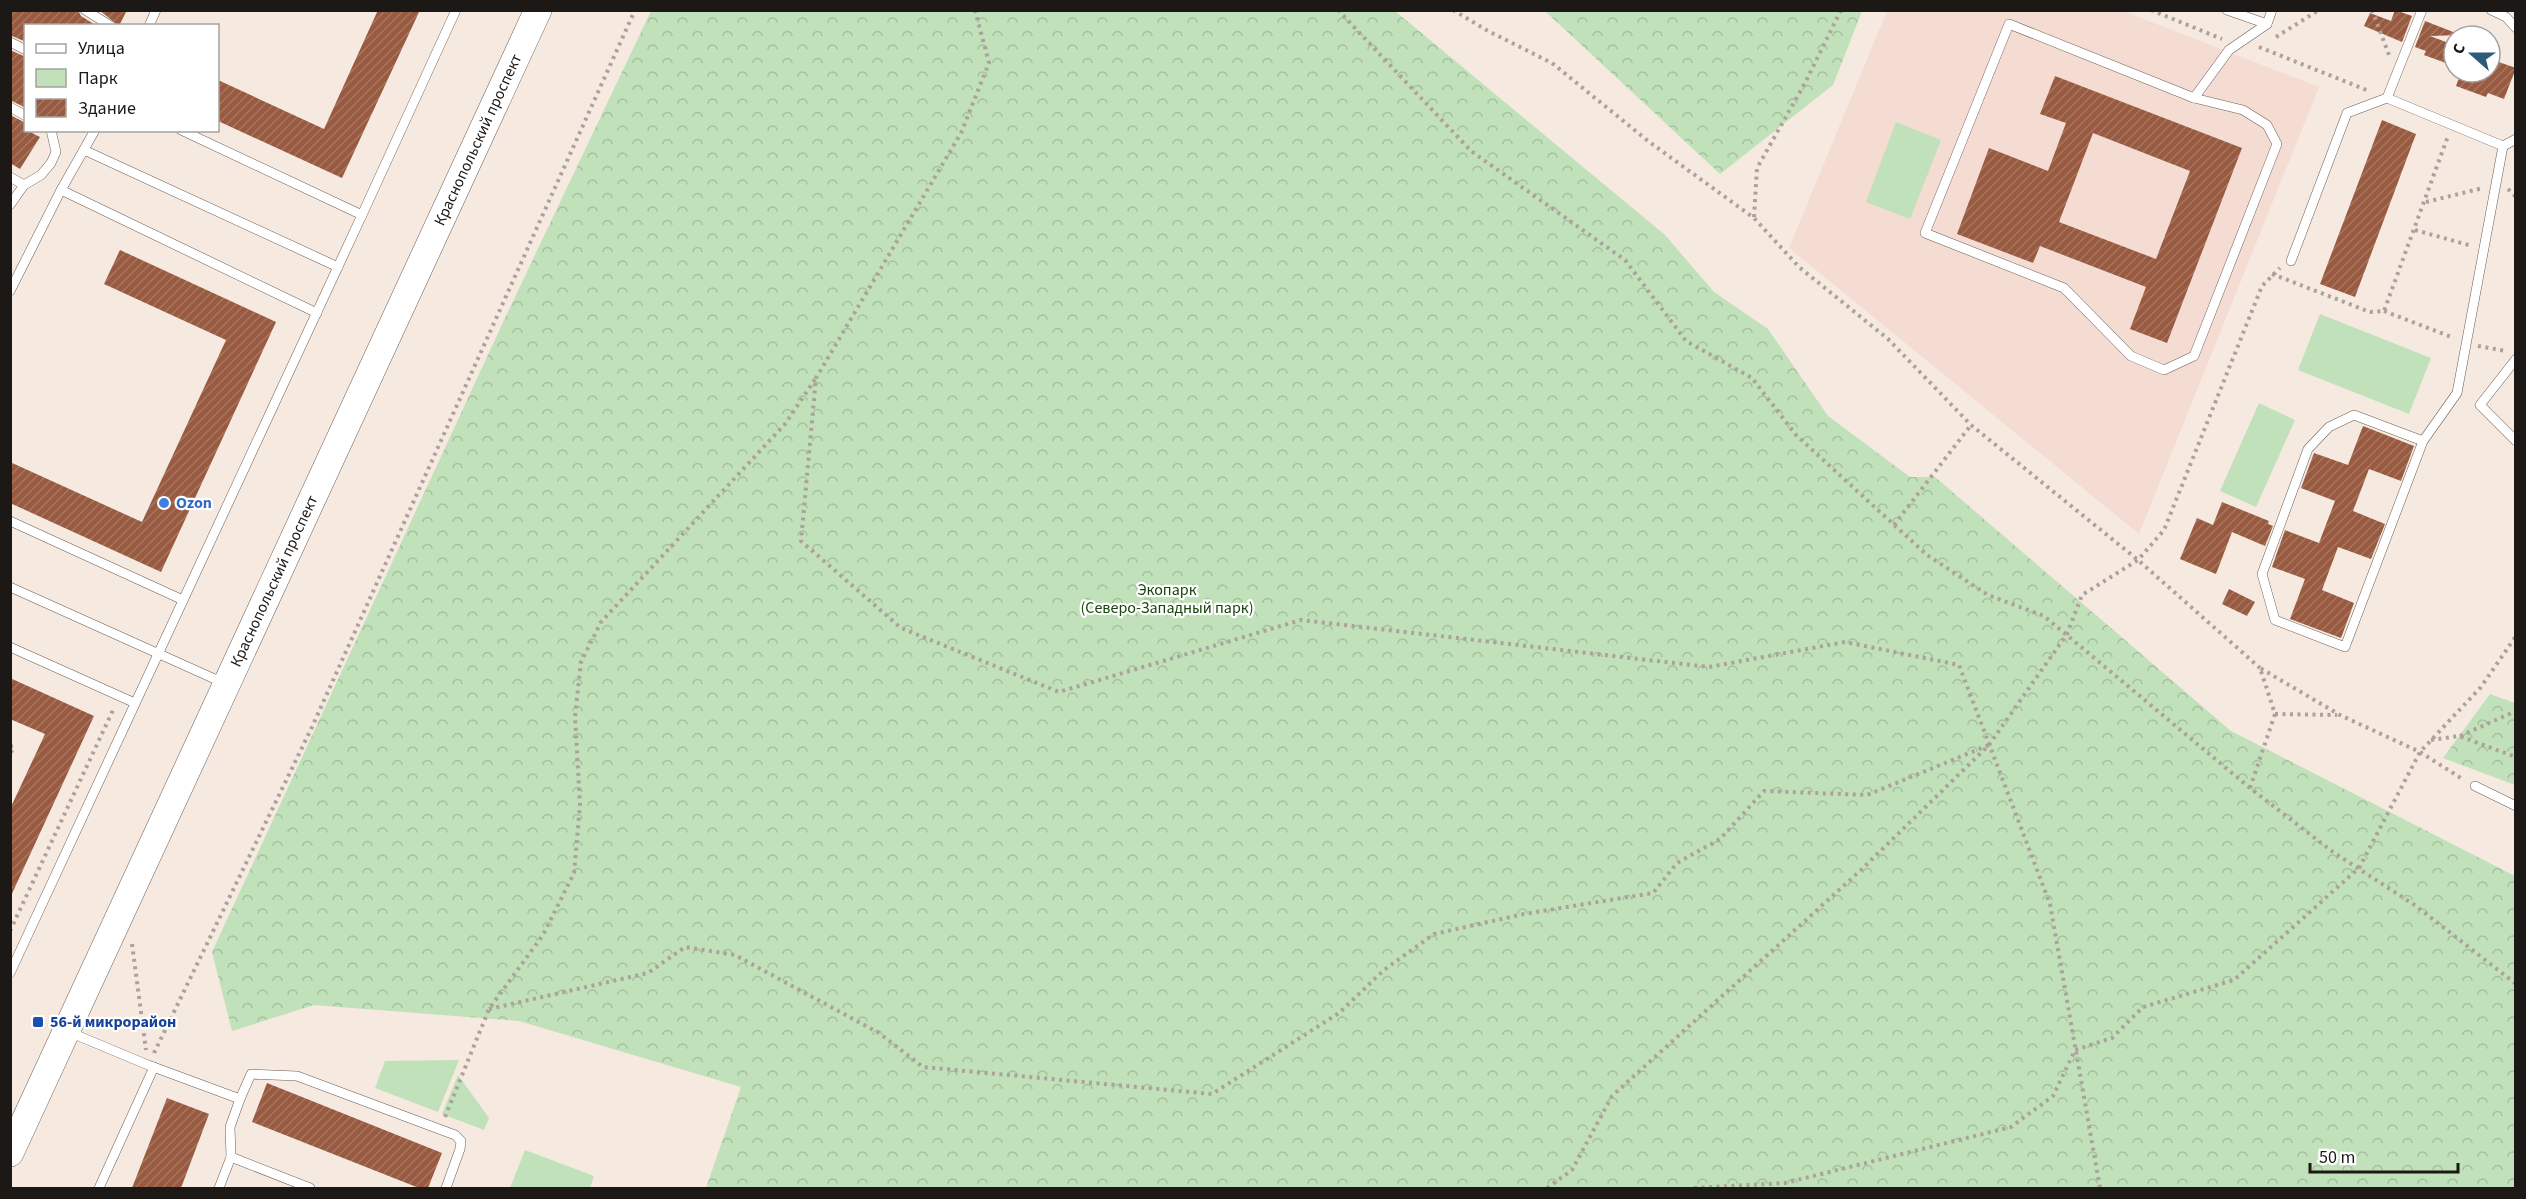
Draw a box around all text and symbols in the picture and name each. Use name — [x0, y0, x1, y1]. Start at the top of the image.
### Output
legend — [24, 24, 219, 132]
north arrow — [2442, 24, 2502, 84]
text: Улица — [78, 36, 125, 61]
text: С — [2447, 41, 2471, 57]
street label: Краснопольский проспект — [429, 50, 527, 229]
text: Парк — [78, 66, 118, 91]
text: Здание — [78, 96, 136, 121]
place label: Ozon — [176, 492, 212, 514]
street label: Краснопольский проспект — [225, 492, 323, 671]
marker: Ozon — [157, 496, 171, 510]
park label: Экопарк (Северо-Западный парк) — [1080, 579, 1254, 619]
place label: 56-й микрорайон — [50, 1011, 176, 1033]
marker: 56-й микрорайон — [31, 1015, 45, 1029]
scale bar — [2310, 1136, 2458, 1174]
text: 50 m — [2319, 1145, 2355, 1170]

